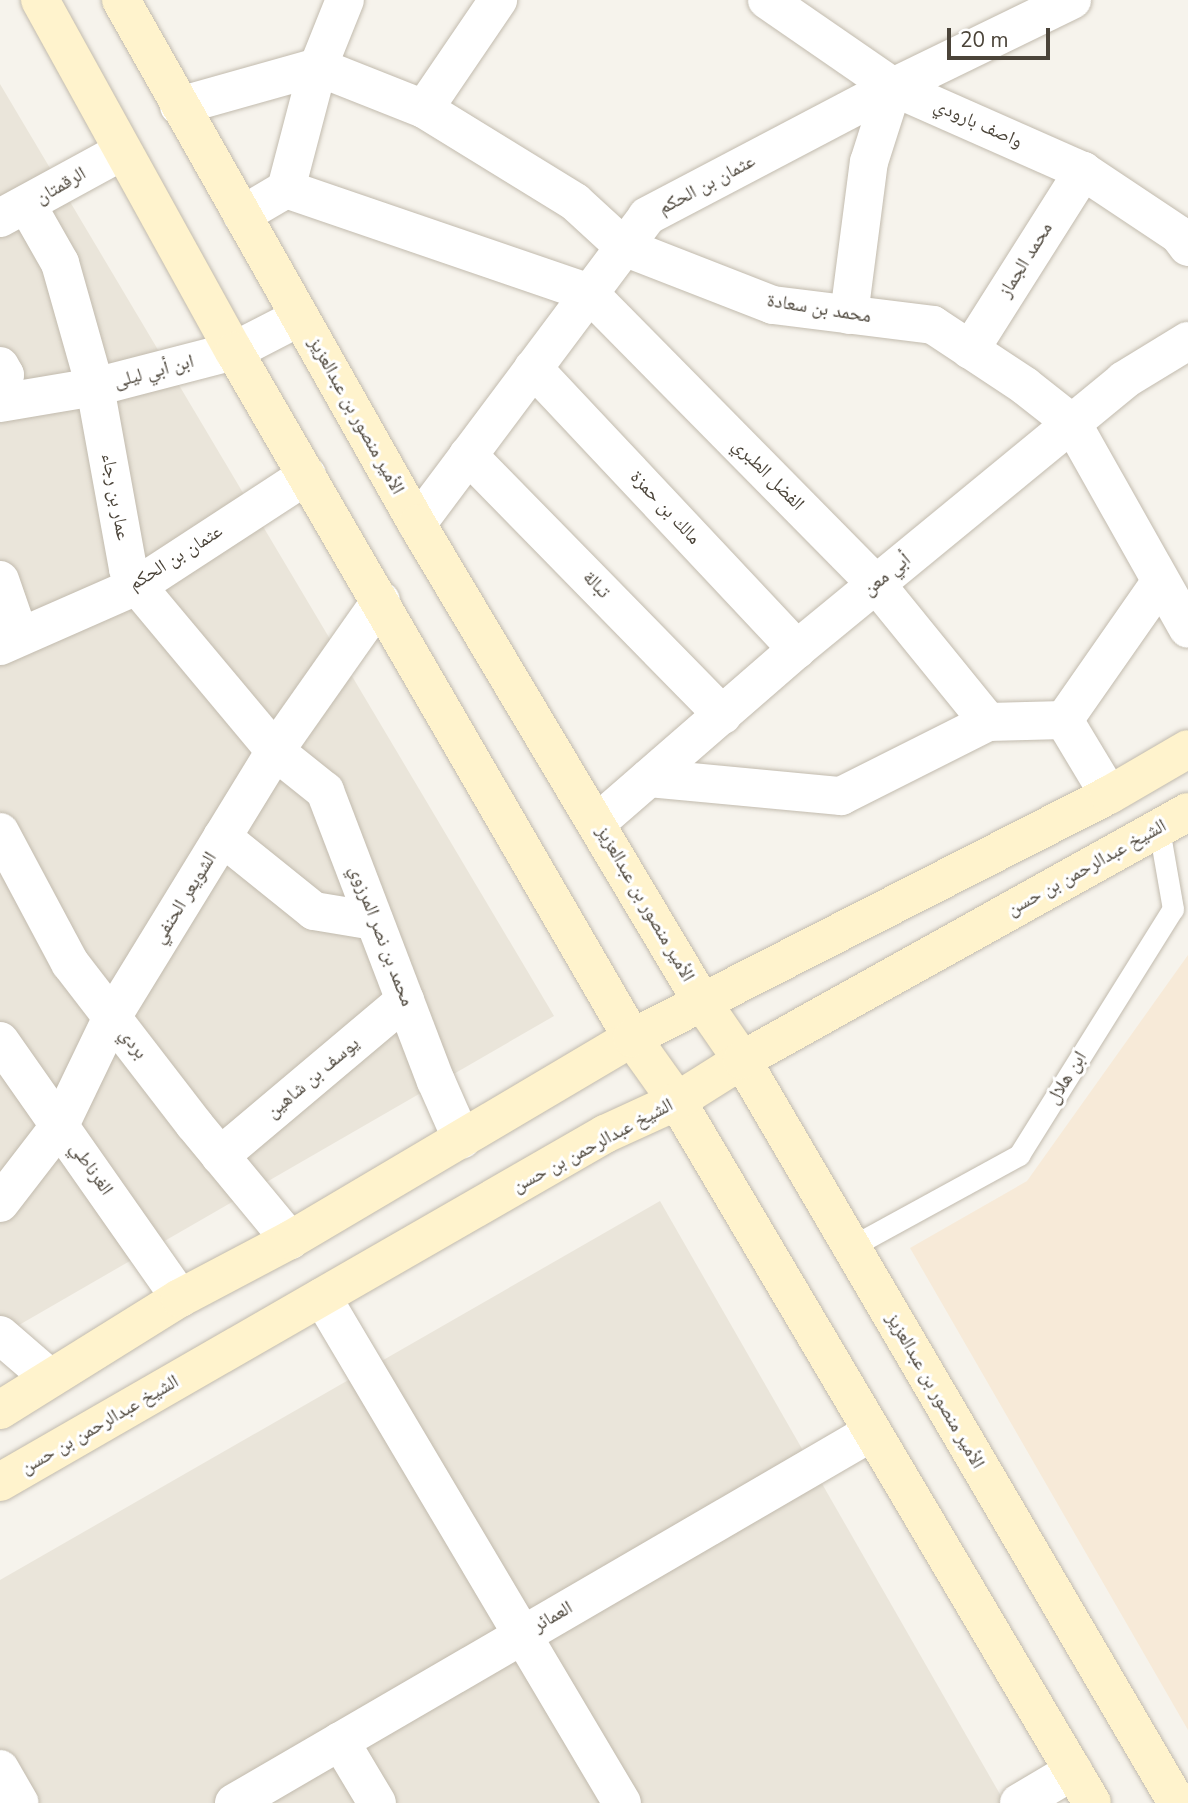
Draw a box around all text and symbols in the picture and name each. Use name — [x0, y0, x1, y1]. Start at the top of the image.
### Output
scale bar — [950, 14, 1053, 58]
text: 20 m — [960, 26, 1009, 54]
street label: واصف بارودي — [930, 94, 1026, 154]
street label: عثمان بن الحكم — [655, 150, 759, 220]
street label: الرقمتان — [32, 162, 90, 210]
street label: محمد الجماز — [994, 218, 1058, 302]
street label: محمد بن سعادة — [765, 290, 873, 328]
street label: الأمير منصور بن عبدالعزيز — [303, 333, 409, 499]
street label: ابن أبي ليلى — [111, 350, 197, 394]
street label: الفضل الطبري — [727, 434, 809, 516]
street label: عمار بن رجاء — [96, 452, 134, 542]
street label: مالك بن حمزة — [625, 466, 705, 550]
street label: عثمان بن الحكم — [125, 520, 227, 596]
street label: أبي معن — [858, 549, 916, 601]
street label: تبالة — [578, 566, 614, 604]
street label: الشيخ عبدالرحمن بن حسن — [1003, 815, 1171, 921]
street label: الأمير منصور بن عبدالعزيز — [591, 822, 699, 986]
street label: الشويعر الحنفي — [148, 848, 222, 948]
street label: محمد بن نصر المرزوي — [344, 862, 418, 1010]
street label: بردي — [114, 1024, 152, 1064]
street label: يوسف بن شاهين — [262, 1032, 364, 1124]
street label: ابن هلال — [1042, 1047, 1092, 1109]
street label: الشيخ عبدالرحمن بن حسن — [509, 1094, 677, 1198]
street label: الغرناطي — [65, 1138, 117, 1200]
street label: الأمير منصور بن عبدالعزيز — [881, 1309, 989, 1473]
street label: الشيخ عبدالرحمن بن حسن — [17, 1370, 183, 1480]
street label: العمائر — [529, 1597, 577, 1637]

